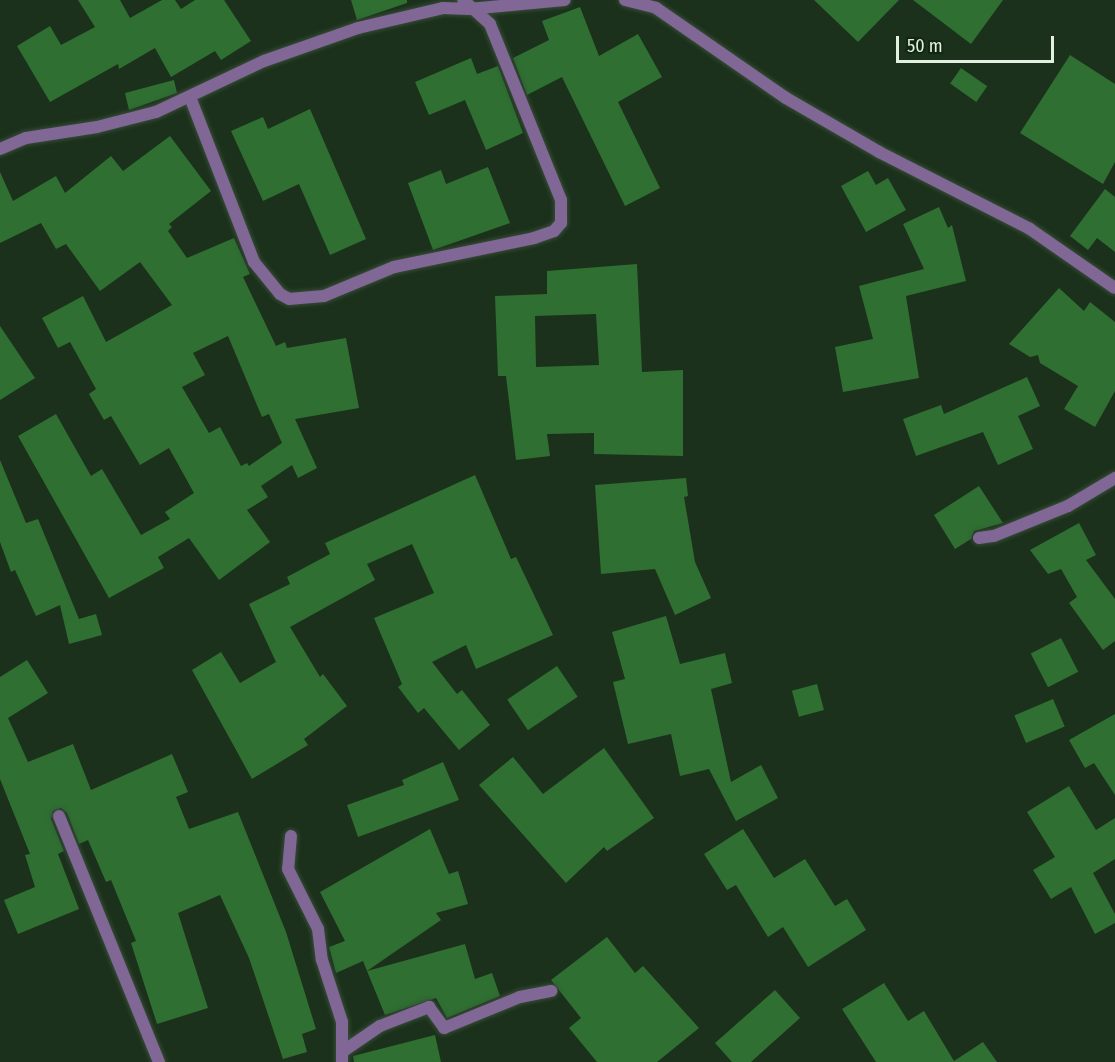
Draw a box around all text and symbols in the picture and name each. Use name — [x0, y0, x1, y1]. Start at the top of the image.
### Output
scale bar — [899, 24, 1056, 62]
text: 50 m — [907, 35, 943, 57]

